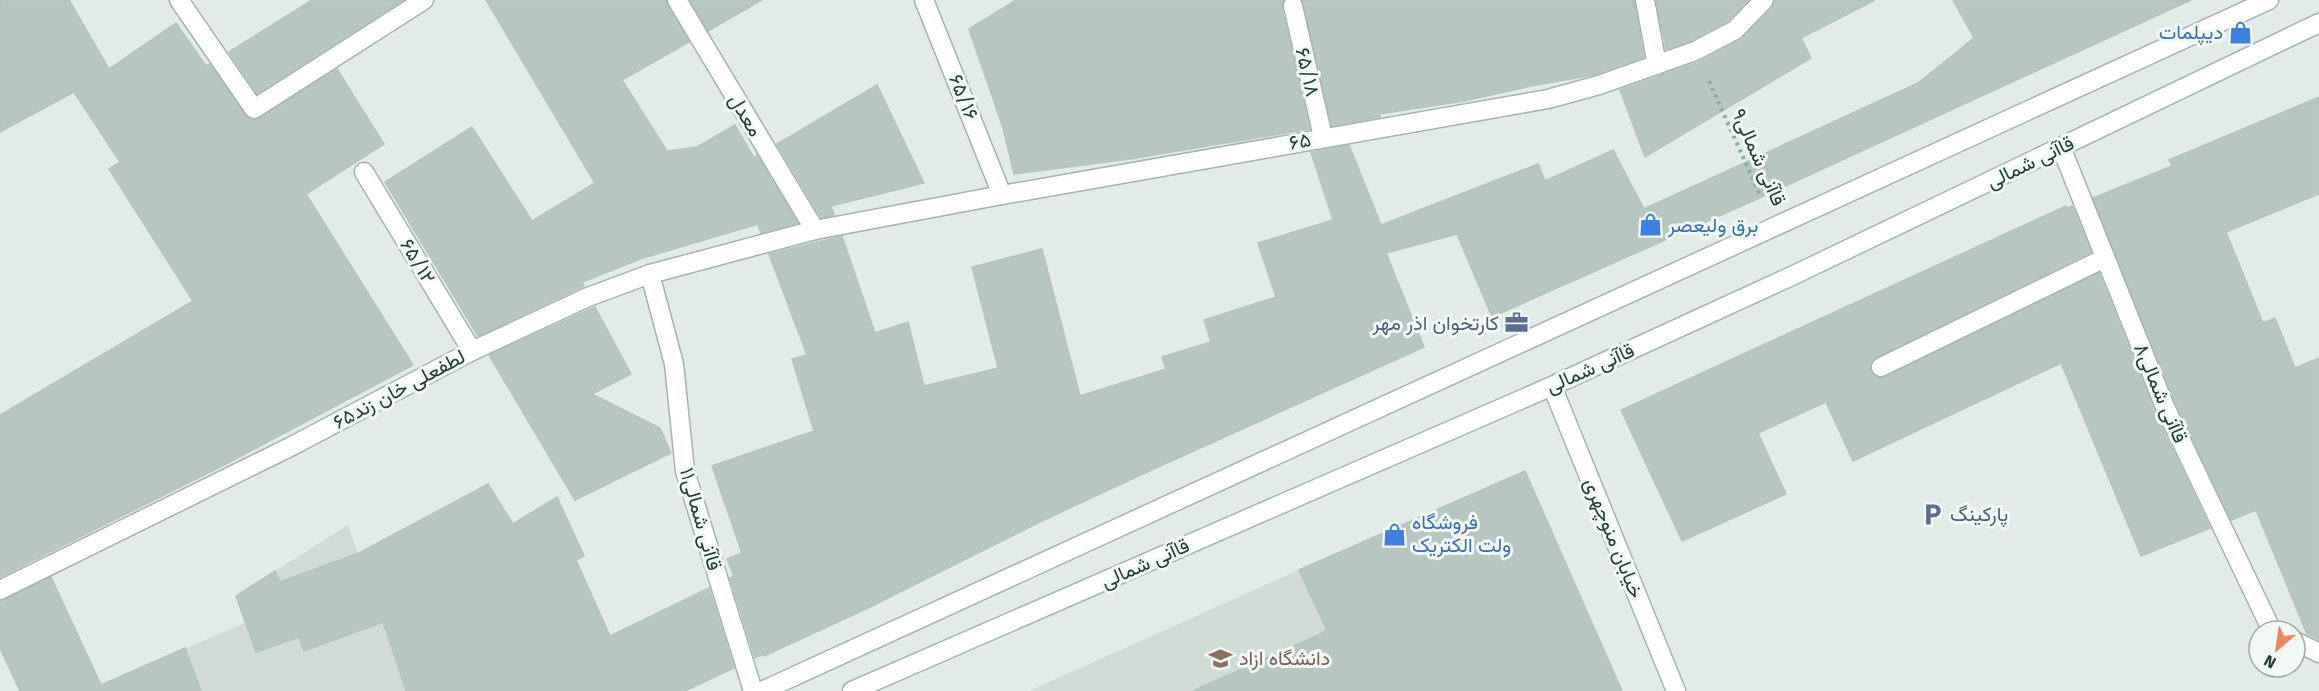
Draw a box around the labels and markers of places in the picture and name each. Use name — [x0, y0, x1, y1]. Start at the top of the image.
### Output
shop icon: دیپلمات — [2228, 19, 2254, 45]
place label: دیپلمات — [2159, 20, 2223, 46]
shop icon: برق ولیعصر — [1637, 212, 1663, 238]
place label: برق ولیعصر — [1667, 213, 1758, 238]
office icon: کارتخوان اذر مهر — [1504, 310, 1530, 336]
place label: کارتخوان اذر مهر — [1372, 311, 1499, 336]
parking icon: پارکینگ — [1919, 501, 1945, 527]
place label: پارکینگ — [1950, 502, 2008, 528]
place label: فروشگاه ولت الکتریک — [1412, 510, 1511, 558]
shop icon: فروشگاه ولت الکتریک — [1381, 521, 1407, 547]
school or university icon: دانشگاه ازاد — [1208, 645, 1234, 671]
place label: دانشگاه ازاد — [1239, 646, 1330, 671]

